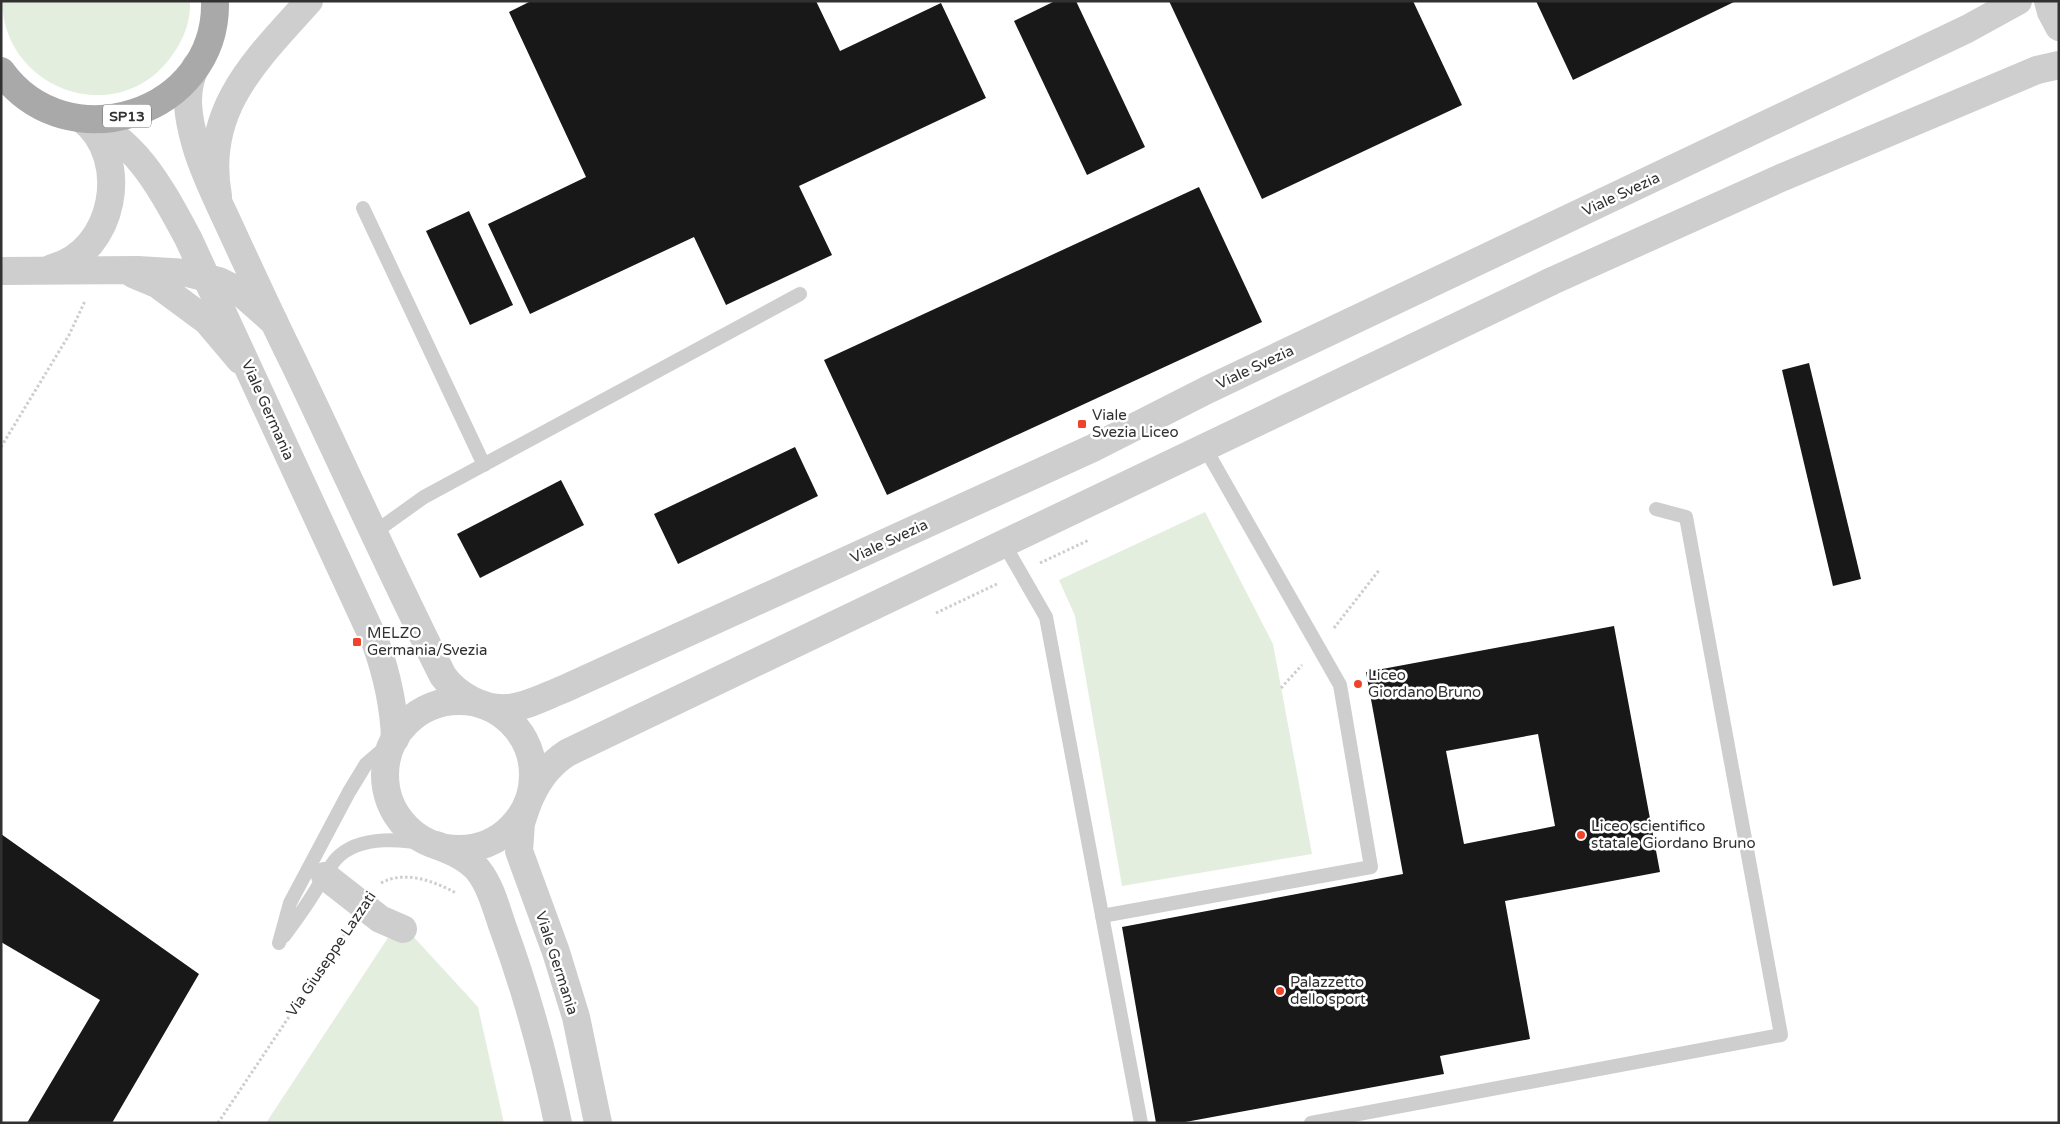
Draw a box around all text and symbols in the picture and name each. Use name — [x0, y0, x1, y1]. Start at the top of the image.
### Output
road number: SP13 — [103, 104, 151, 128]
street label: Viale Svezia — [1579, 168, 1663, 220]
street label: Viale Svezia — [1213, 341, 1297, 393]
street label: Viale Germania — [238, 357, 298, 463]
place label: Viale Svezia Liceo — [1092, 406, 1179, 441]
marker: Viale Svezia Liceo — [1076, 418, 1088, 430]
street label: Viale Svezia — [847, 515, 931, 567]
place label: MELZO Germania/Svezia — [367, 624, 487, 659]
marker: MELZO Germania/Svezia — [351, 636, 363, 648]
place label: Liceo Giordano Bruno — [1368, 666, 1481, 701]
marker: Liceo Giordano Bruno — [1352, 678, 1364, 690]
place label: Liceo scientifico statale Giordano Bruno — [1591, 817, 1756, 852]
marker: Liceo scientifico statale Giordano Bruno — [1575, 829, 1587, 841]
street label: Via Giuseppe Lazzati — [282, 888, 380, 1020]
street label: Viale Germania — [532, 909, 582, 1017]
place label: Palazzetto dello sport — [1290, 973, 1366, 1008]
marker: Palazzetto dello sport — [1274, 985, 1286, 997]

